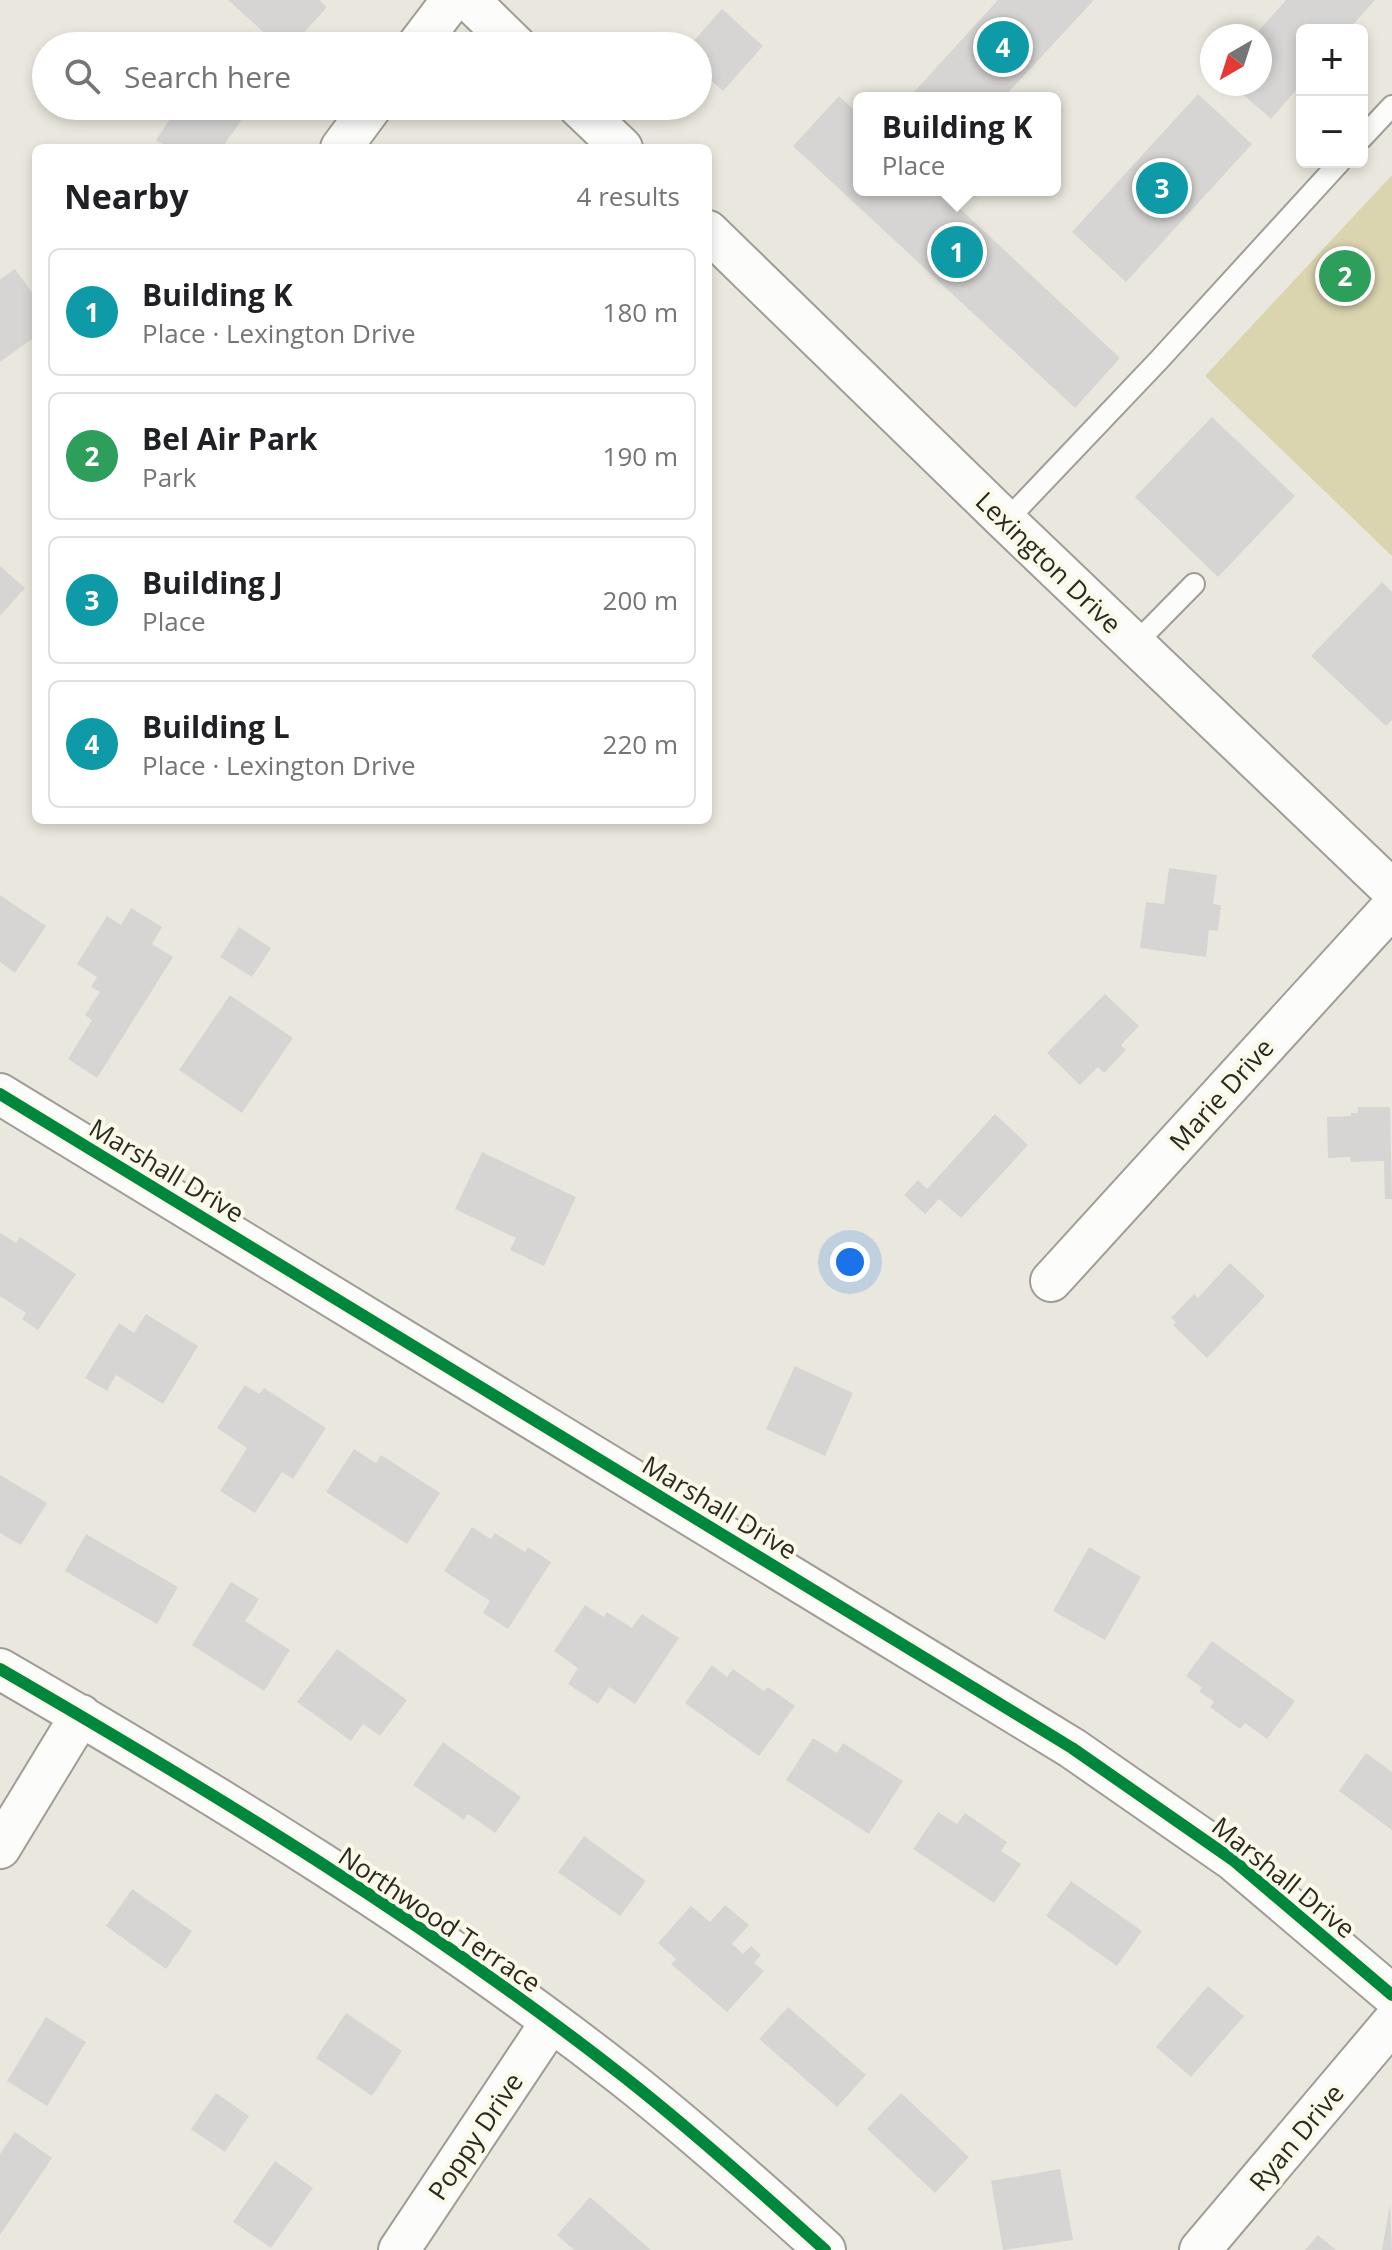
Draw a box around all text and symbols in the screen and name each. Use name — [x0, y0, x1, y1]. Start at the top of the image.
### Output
pin: 4 — [977, 17, 1029, 77]
north arrow — [1200, 24, 1272, 96]
map controls — [1296, 24, 1368, 168]
button: + — [1296, 24, 1368, 96]
search box — [32, 32, 712, 120]
icon: search — [60, 54, 104, 98]
text: Search here — [124, 56, 291, 97]
popup — [853, 92, 1061, 196]
button: − — [1296, 96, 1368, 168]
text: Building K — [882, 106, 1032, 147]
text: Place — [882, 147, 945, 183]
pin: 3 — [1136, 158, 1188, 218]
text: Nearby — [64, 173, 189, 219]
text: 4 results — [577, 178, 680, 214]
pin: 1 — [931, 222, 983, 282]
pin: 2 — [1319, 246, 1371, 306]
text: Building K — [142, 274, 293, 315]
text: 1 — [85, 294, 99, 330]
text: 180 m — [603, 294, 678, 330]
text: Place · Lexington Drive — [142, 315, 416, 351]
text: Bel Air Park — [142, 418, 317, 459]
text: 2 — [85, 438, 99, 474]
text: 190 m — [603, 438, 678, 474]
text: Park — [142, 459, 196, 495]
street label: Lexington Drive — [968, 483, 1130, 641]
text: Building J — [142, 562, 283, 603]
text: 3 — [85, 582, 99, 618]
text: 200 m — [603, 582, 678, 618]
text: Place — [142, 603, 206, 639]
text: Building L — [142, 706, 290, 747]
text: 4 — [85, 726, 99, 762]
text: 220 m — [603, 726, 678, 762]
text: Place · Lexington Drive — [142, 747, 416, 783]
street label: Marie Drive — [1161, 1030, 1281, 1158]
street label: Marshall Drive — [83, 1110, 251, 1230]
your location — [830, 1242, 870, 1282]
street label: Marshall Drive — [636, 1447, 804, 1567]
street label: Marshall Drive — [1205, 1808, 1363, 1946]
street label: Northwood Terrace — [332, 1838, 548, 2000]
street label: Poppy Drive — [419, 2065, 531, 2207]
street label: Ryan Drive — [1240, 2076, 1352, 2198]

